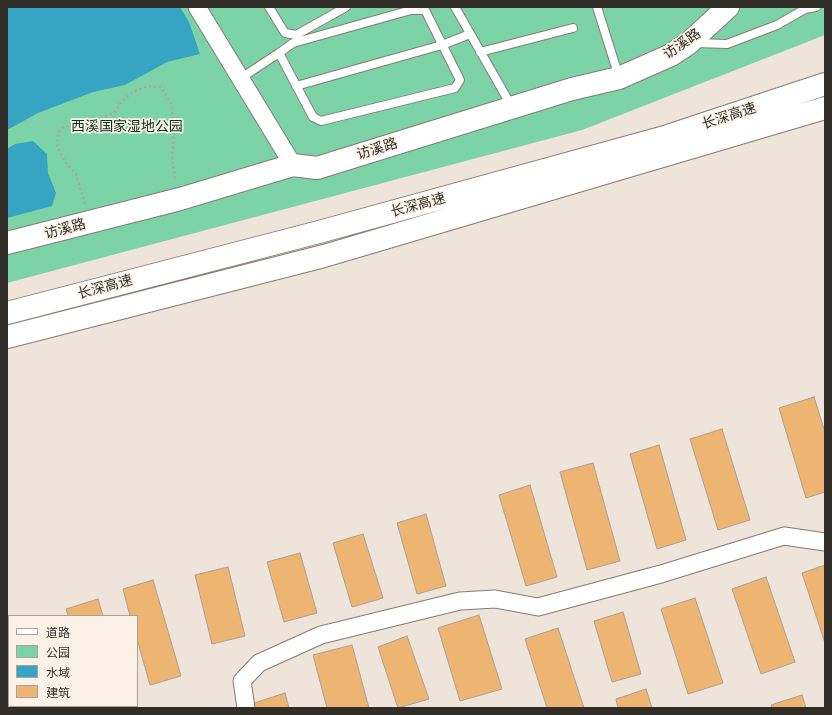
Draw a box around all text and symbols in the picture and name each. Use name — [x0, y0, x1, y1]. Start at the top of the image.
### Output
street label: 访溪路 — [660, 25, 704, 63]
street label: 长深高速 — [700, 99, 758, 133]
park label: 西溪国家湿地公园 — [71, 119, 183, 135]
street label: 访溪路 — [354, 135, 400, 163]
street label: 长深高速 — [389, 190, 447, 220]
street label: 访溪路 — [43, 215, 87, 243]
street label: 长深高速 — [76, 272, 134, 302]
legend — [8, 615, 138, 707]
text: 道路 — [46, 626, 70, 640]
text: 公园 — [46, 646, 70, 660]
text: 水域 — [46, 666, 70, 680]
text: 建筑 — [46, 686, 70, 700]

